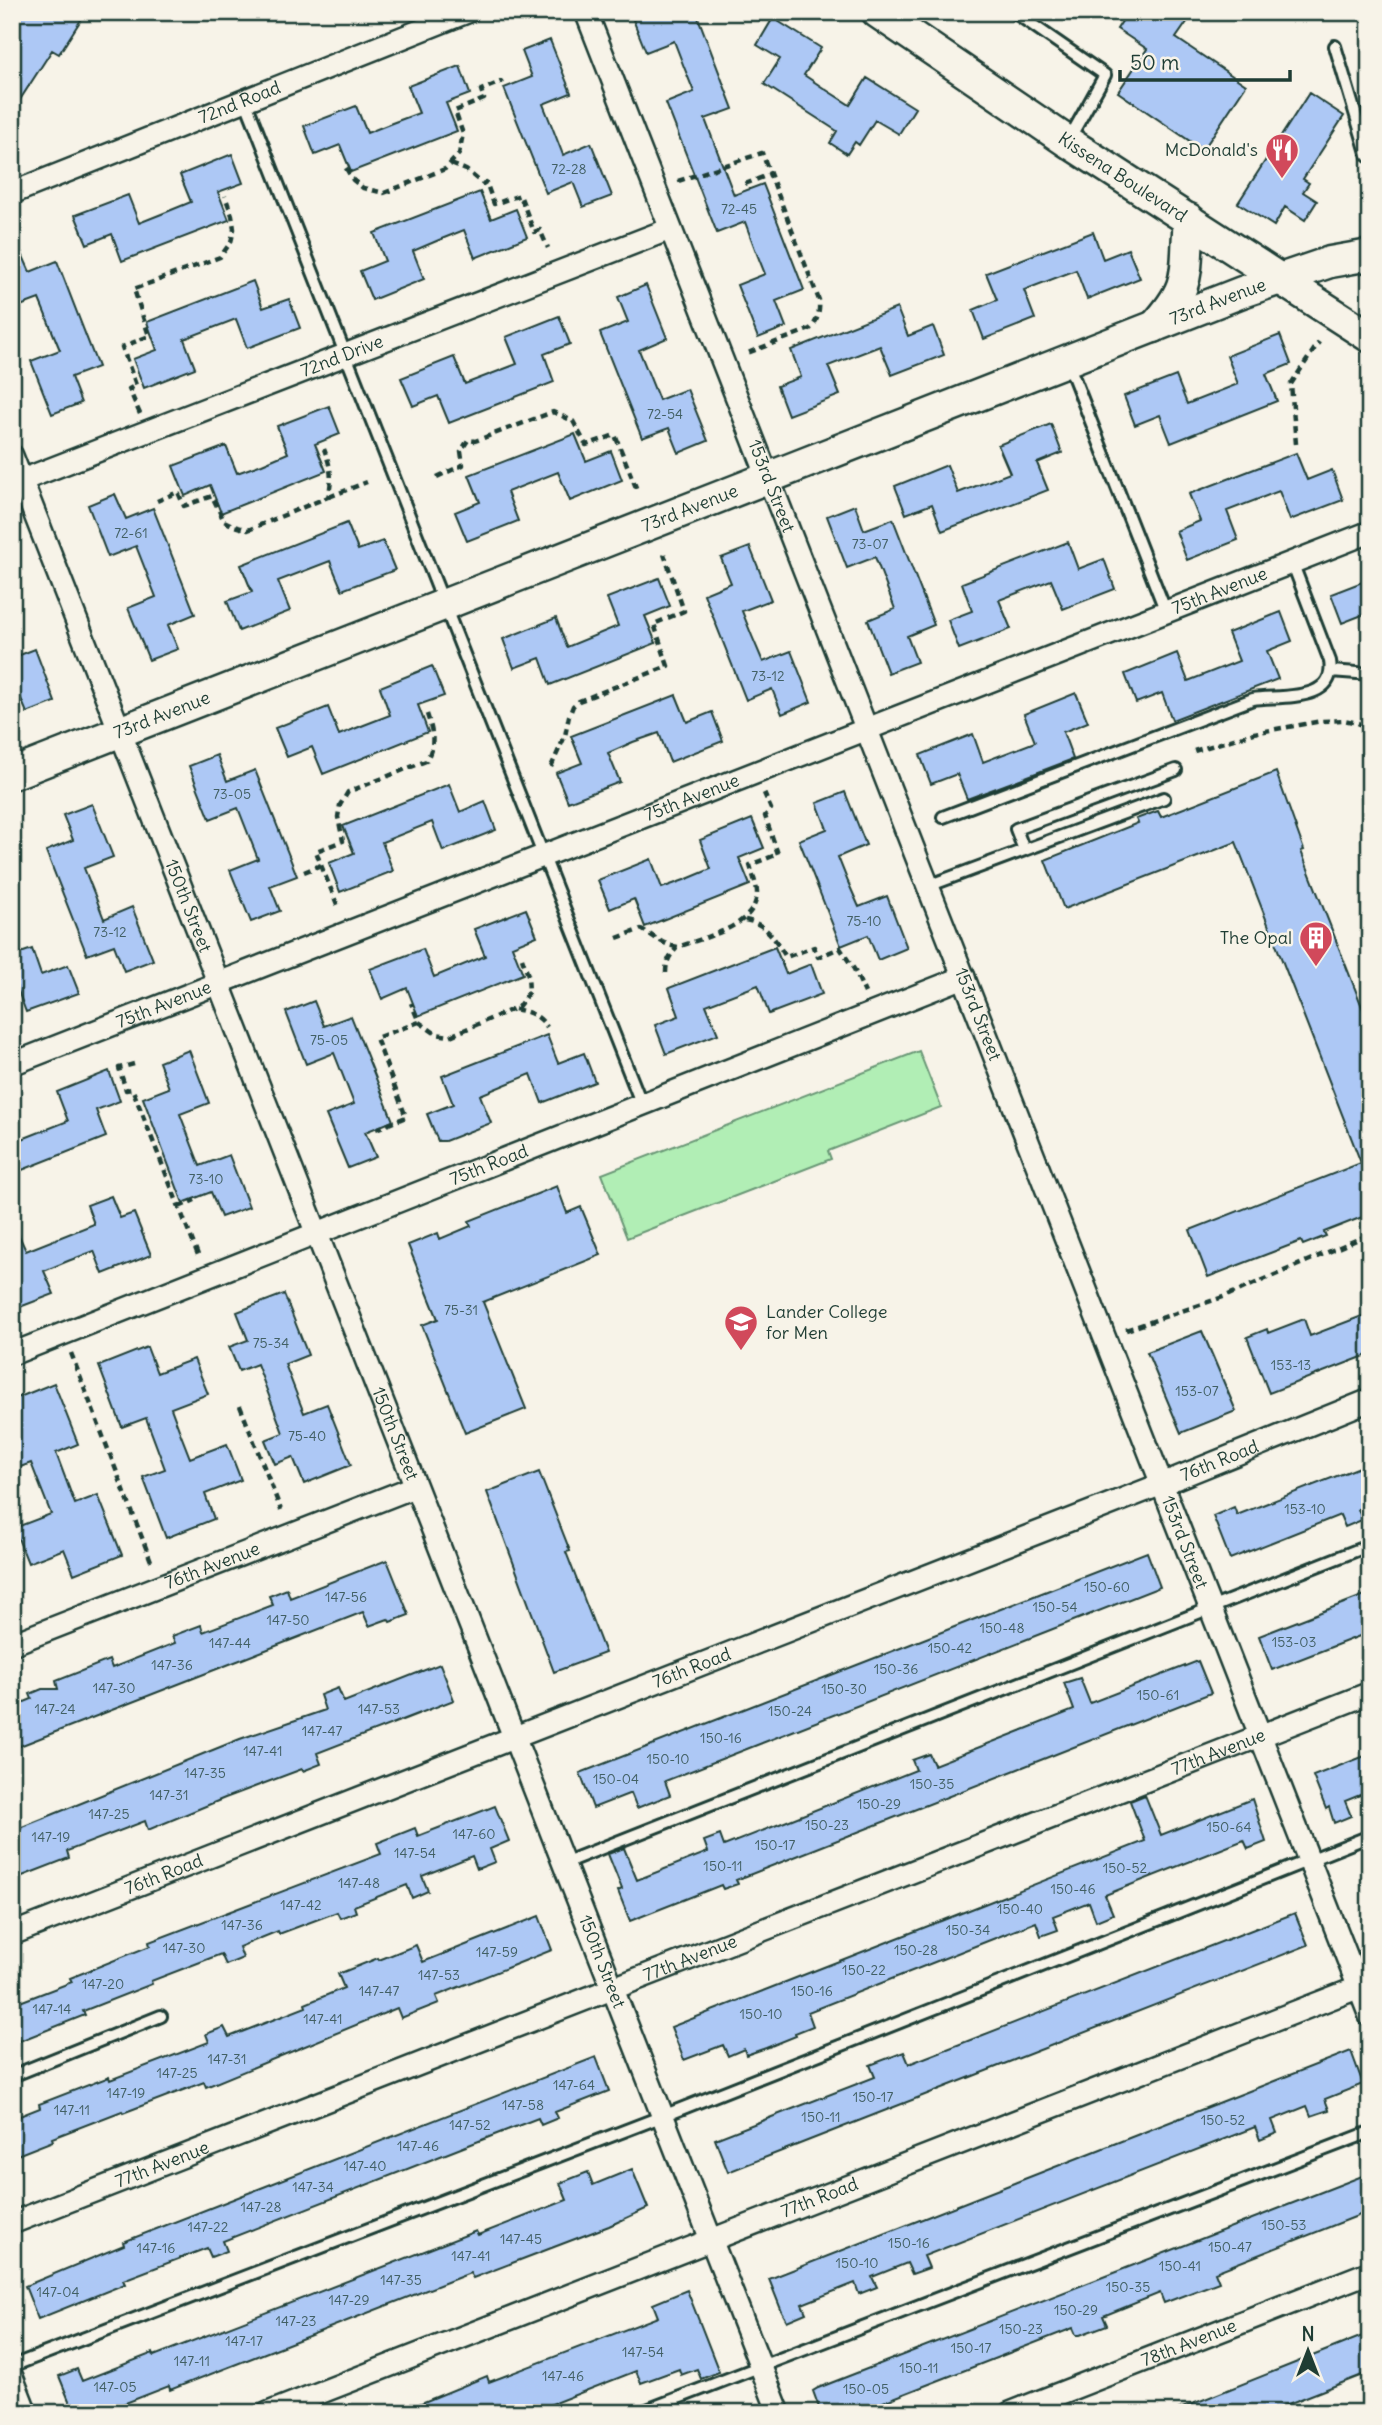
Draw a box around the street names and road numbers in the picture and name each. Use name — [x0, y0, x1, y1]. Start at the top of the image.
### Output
street label: 72nd Road — [195, 75, 284, 129]
street label: Kissena Boulevard — [1054, 127, 1192, 227]
street label: 73rd Avenue — [1166, 273, 1269, 330]
street label: 72nd Drive — [297, 329, 386, 382]
street label: 153rd Street — [743, 436, 800, 536]
street label: 73rd Avenue — [638, 479, 741, 537]
street label: 75th Avenue — [1169, 561, 1270, 619]
street label: 73rd Avenue — [110, 686, 213, 744]
street label: 75th Avenue — [641, 768, 742, 826]
street label: 150th Street — [160, 856, 217, 955]
street label: 153rd Street — [950, 964, 1007, 1064]
street label: 75th Avenue — [113, 975, 214, 1033]
street label: 75th Road — [446, 1139, 532, 1190]
street label: 150th Street — [367, 1383, 424, 1483]
street label: 76th Road — [1177, 1434, 1262, 1486]
street label: 153rd Street — [1157, 1492, 1214, 1592]
street label: 76th Avenue — [161, 1536, 263, 1594]
street label: 76th Road — [649, 1642, 734, 1693]
street label: 77th Avenue — [1168, 1723, 1268, 1780]
street label: 76th Road — [121, 1848, 206, 1900]
street label: 150th Street — [574, 1911, 631, 2011]
street label: 77th Avenue — [640, 1929, 740, 1987]
street label: 77th Avenue — [112, 2135, 212, 2193]
street label: 77th Road — [778, 2172, 861, 2223]
street label: 78th Avenue — [1138, 2314, 1240, 2372]

